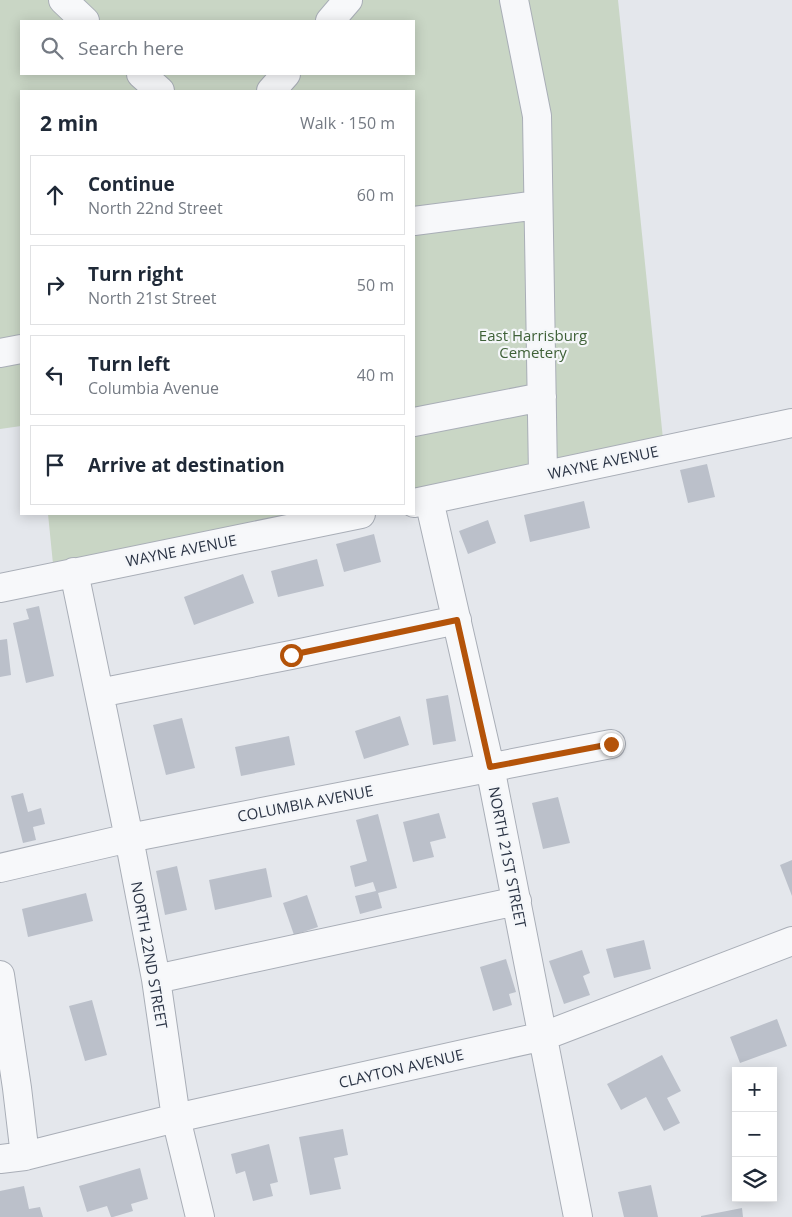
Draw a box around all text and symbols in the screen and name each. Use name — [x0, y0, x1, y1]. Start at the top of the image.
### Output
search box — [20, 20, 415, 75]
icon: search — [38, 34, 66, 62]
text: Search here — [78, 35, 184, 61]
text: 2 min — [40, 109, 98, 137]
text: Walk · 150 m — [300, 112, 395, 134]
text: Continue — [88, 171, 175, 197]
icon: ahead — [41, 181, 69, 209]
text: 60 m — [357, 184, 394, 206]
text: North 22nd Street — [88, 197, 223, 219]
text: Turn right — [88, 261, 183, 287]
icon: right — [41, 271, 69, 299]
text: 50 m — [357, 274, 394, 296]
text: North 21st Street — [88, 287, 216, 309]
park label: East Harrisburg Cemetery — [479, 325, 587, 362]
text: Turn left — [88, 351, 170, 377]
icon: left — [41, 361, 69, 389]
text: 40 m — [357, 364, 394, 386]
text: Columbia Avenue — [88, 377, 219, 399]
street label: WAYNE AVENUE — [546, 441, 660, 483]
icon: arrive — [41, 451, 69, 479]
text: Arrive at destination — [88, 452, 285, 478]
street label: WAYNE AVENUE — [124, 529, 238, 571]
route start — [280, 644, 303, 667]
route end — [600, 733, 623, 756]
street label: COLUMBIA AVENUE — [235, 780, 375, 826]
street label: NORTH 21ST STREET — [484, 785, 532, 930]
street label: NORTH 22ND STREET — [127, 880, 173, 1031]
street label: CLAYTON AVENUE — [337, 1044, 465, 1092]
map controls — [732, 1067, 777, 1202]
button: + — [732, 1067, 777, 1112]
button: − — [732, 1112, 777, 1157]
button: layers — [732, 1157, 777, 1202]

